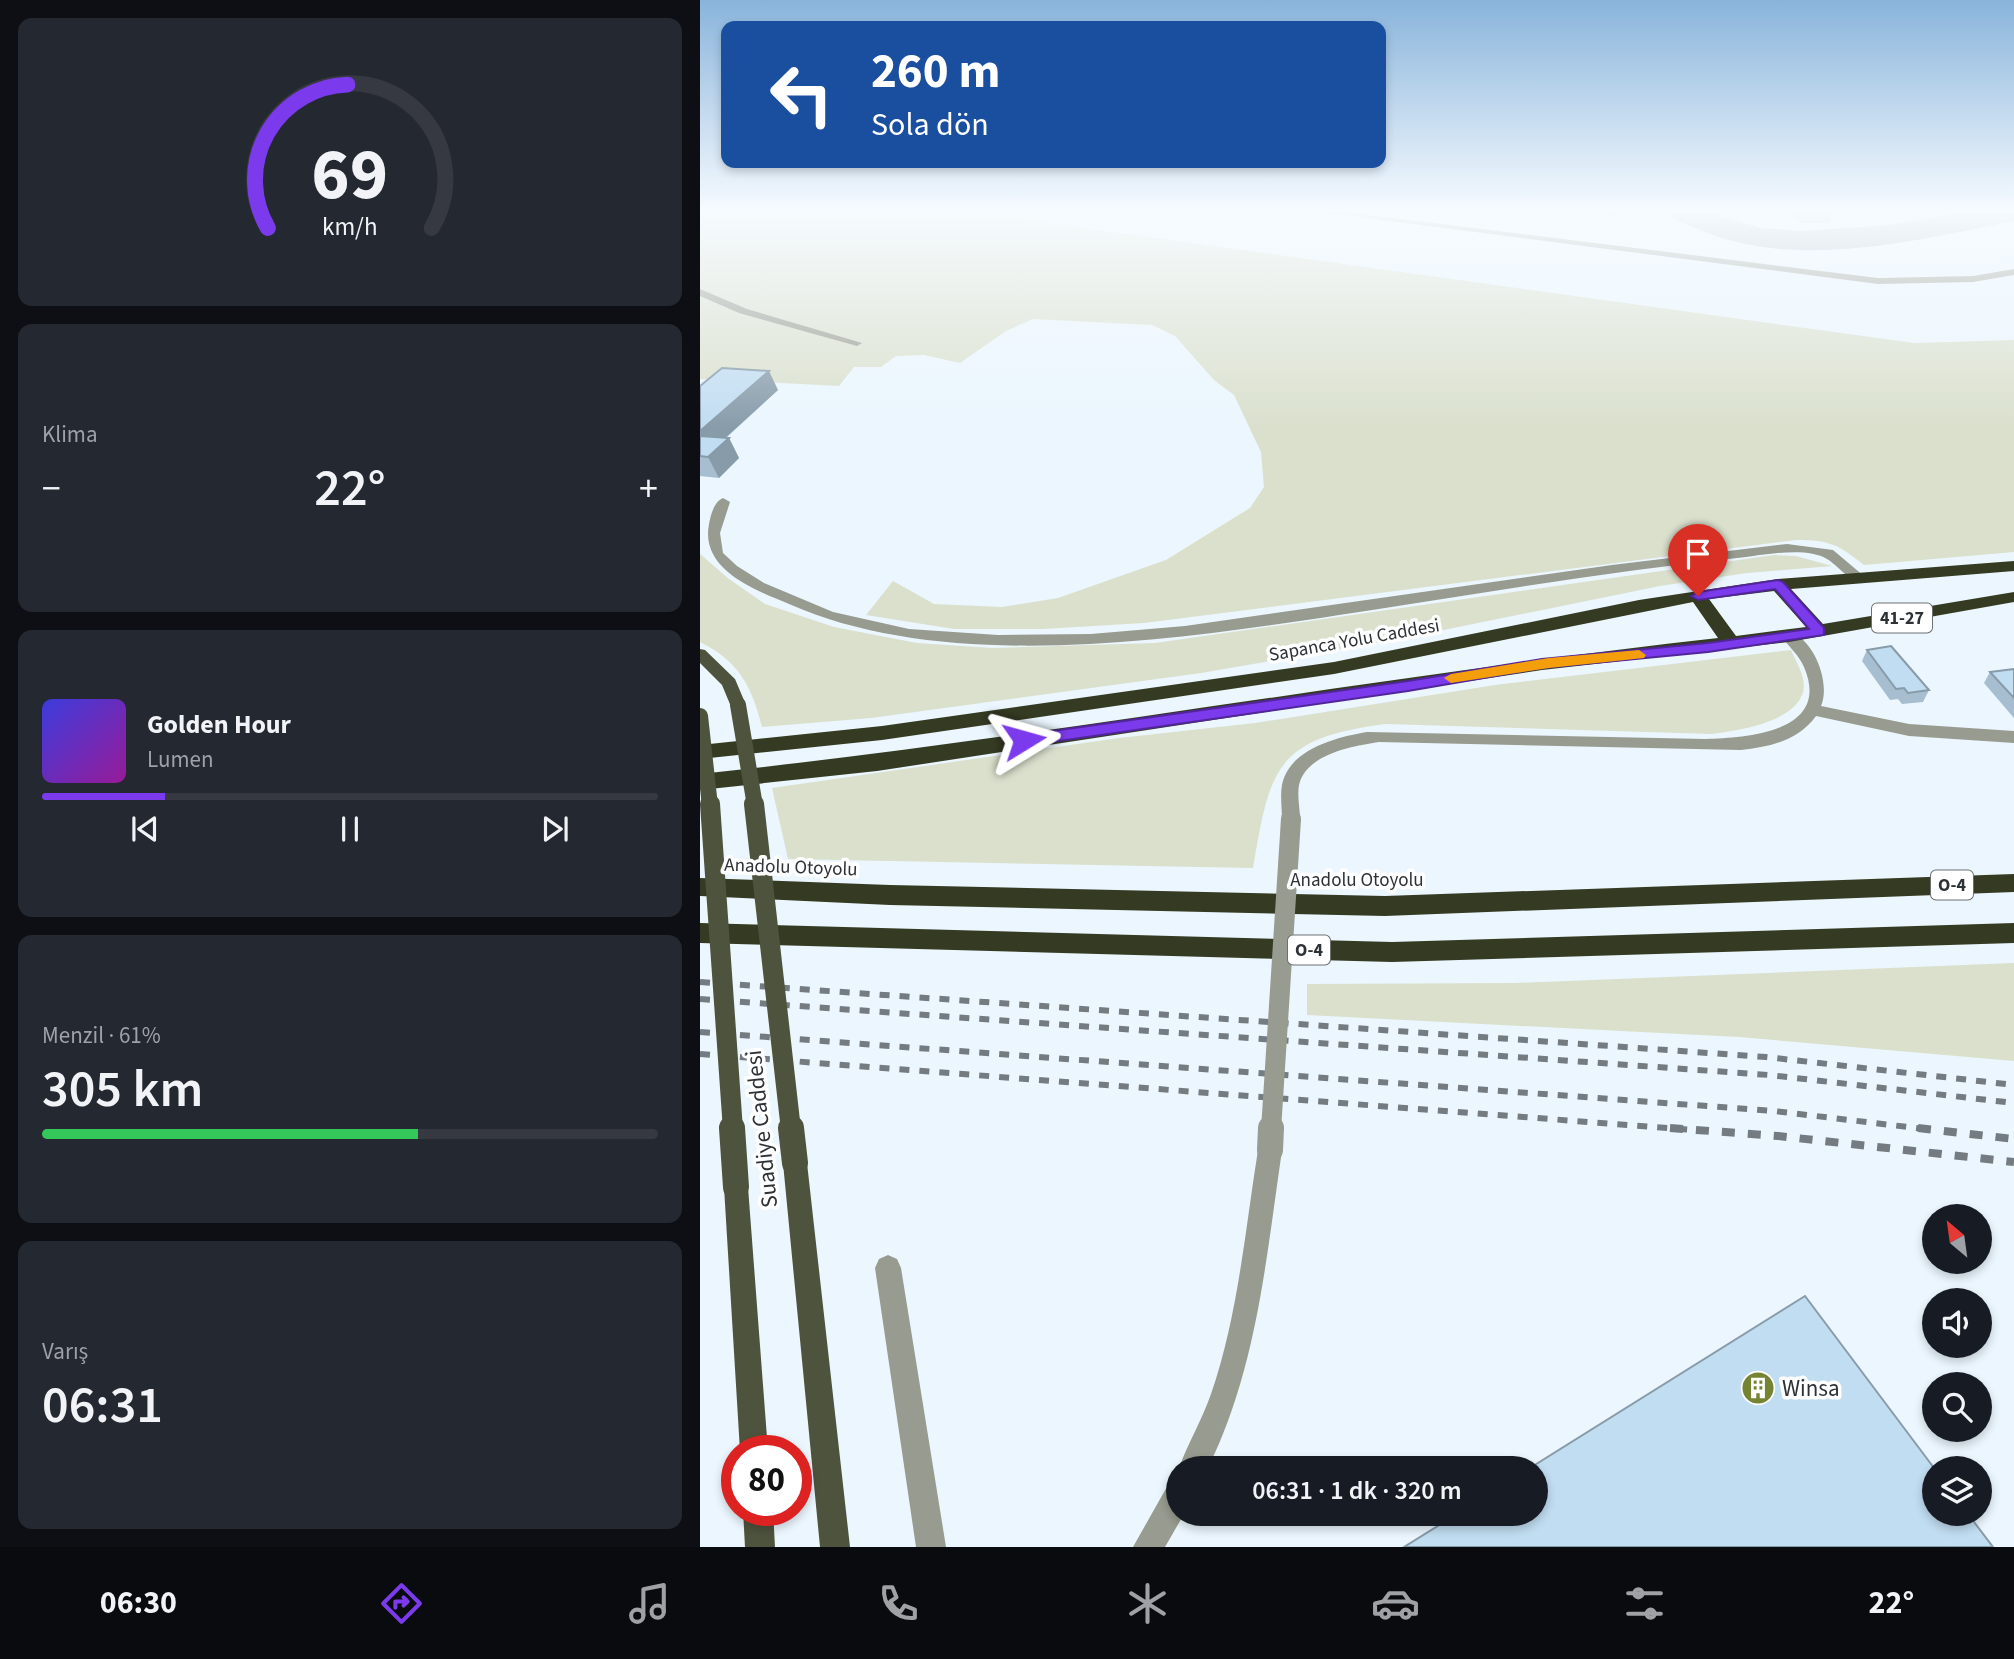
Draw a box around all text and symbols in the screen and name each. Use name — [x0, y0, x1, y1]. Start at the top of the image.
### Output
text: 260 m — [871, 37, 1000, 107]
icon: left — [756, 49, 847, 140]
text: Sola dön — [871, 102, 989, 148]
text: 69 — [312, 123, 388, 227]
text: km/h — [322, 209, 378, 245]
text: Klima — [42, 418, 98, 451]
text: 22° — [314, 452, 386, 526]
text: − — [42, 462, 61, 516]
text: + — [639, 462, 658, 516]
pin — [1668, 524, 1728, 596]
icon: arrive — [1679, 535, 1717, 573]
road number: 41-27 — [1872, 604, 1932, 632]
street label: Sapanca Yolu Caddesi — [1267, 612, 1442, 669]
position arrow — [987, 703, 1061, 777]
text: Golden Hour — [147, 706, 291, 743]
text: Lumen — [147, 743, 214, 776]
icon: previous — [126, 810, 164, 848]
icon: pause — [331, 810, 369, 848]
icon: next — [536, 810, 574, 848]
street label: Anadolu Otoyolu — [724, 852, 858, 883]
street label: Anadolu Otoyolu — [1290, 867, 1424, 894]
road number: O-4 — [1931, 870, 1973, 900]
road number: O-4 — [1288, 936, 1330, 965]
text: Menzil · 61% — [42, 1019, 161, 1052]
street label: Suadiye Caddesi — [737, 1048, 786, 1209]
text: 305 km — [42, 1053, 203, 1127]
north arrow — [1922, 1204, 1992, 1274]
map controls — [1922, 1204, 1992, 1526]
button: sound — [1922, 1288, 1992, 1358]
text: Varış — [42, 1335, 88, 1368]
text: 06:31 — [42, 1369, 163, 1443]
building icon: Winsa — [1739, 1369, 1777, 1407]
place label: Winsa — [1782, 1372, 1840, 1405]
button: search — [1922, 1372, 1992, 1442]
speed limit sign: 80 — [721, 1435, 812, 1526]
button: layers — [1922, 1456, 1992, 1526]
text: 06:31 · 1 dk · 320 m — [1252, 1472, 1462, 1509]
icon: directions — [377, 1579, 426, 1628]
icon: music — [625, 1579, 674, 1628]
icon: phone — [874, 1579, 923, 1628]
icon: climate — [1123, 1579, 1172, 1628]
icon: car — [1371, 1579, 1420, 1628]
icon: filters — [1620, 1579, 1669, 1628]
text: 06:30 — [100, 1580, 177, 1626]
text: 22° — [1869, 1580, 1914, 1626]

